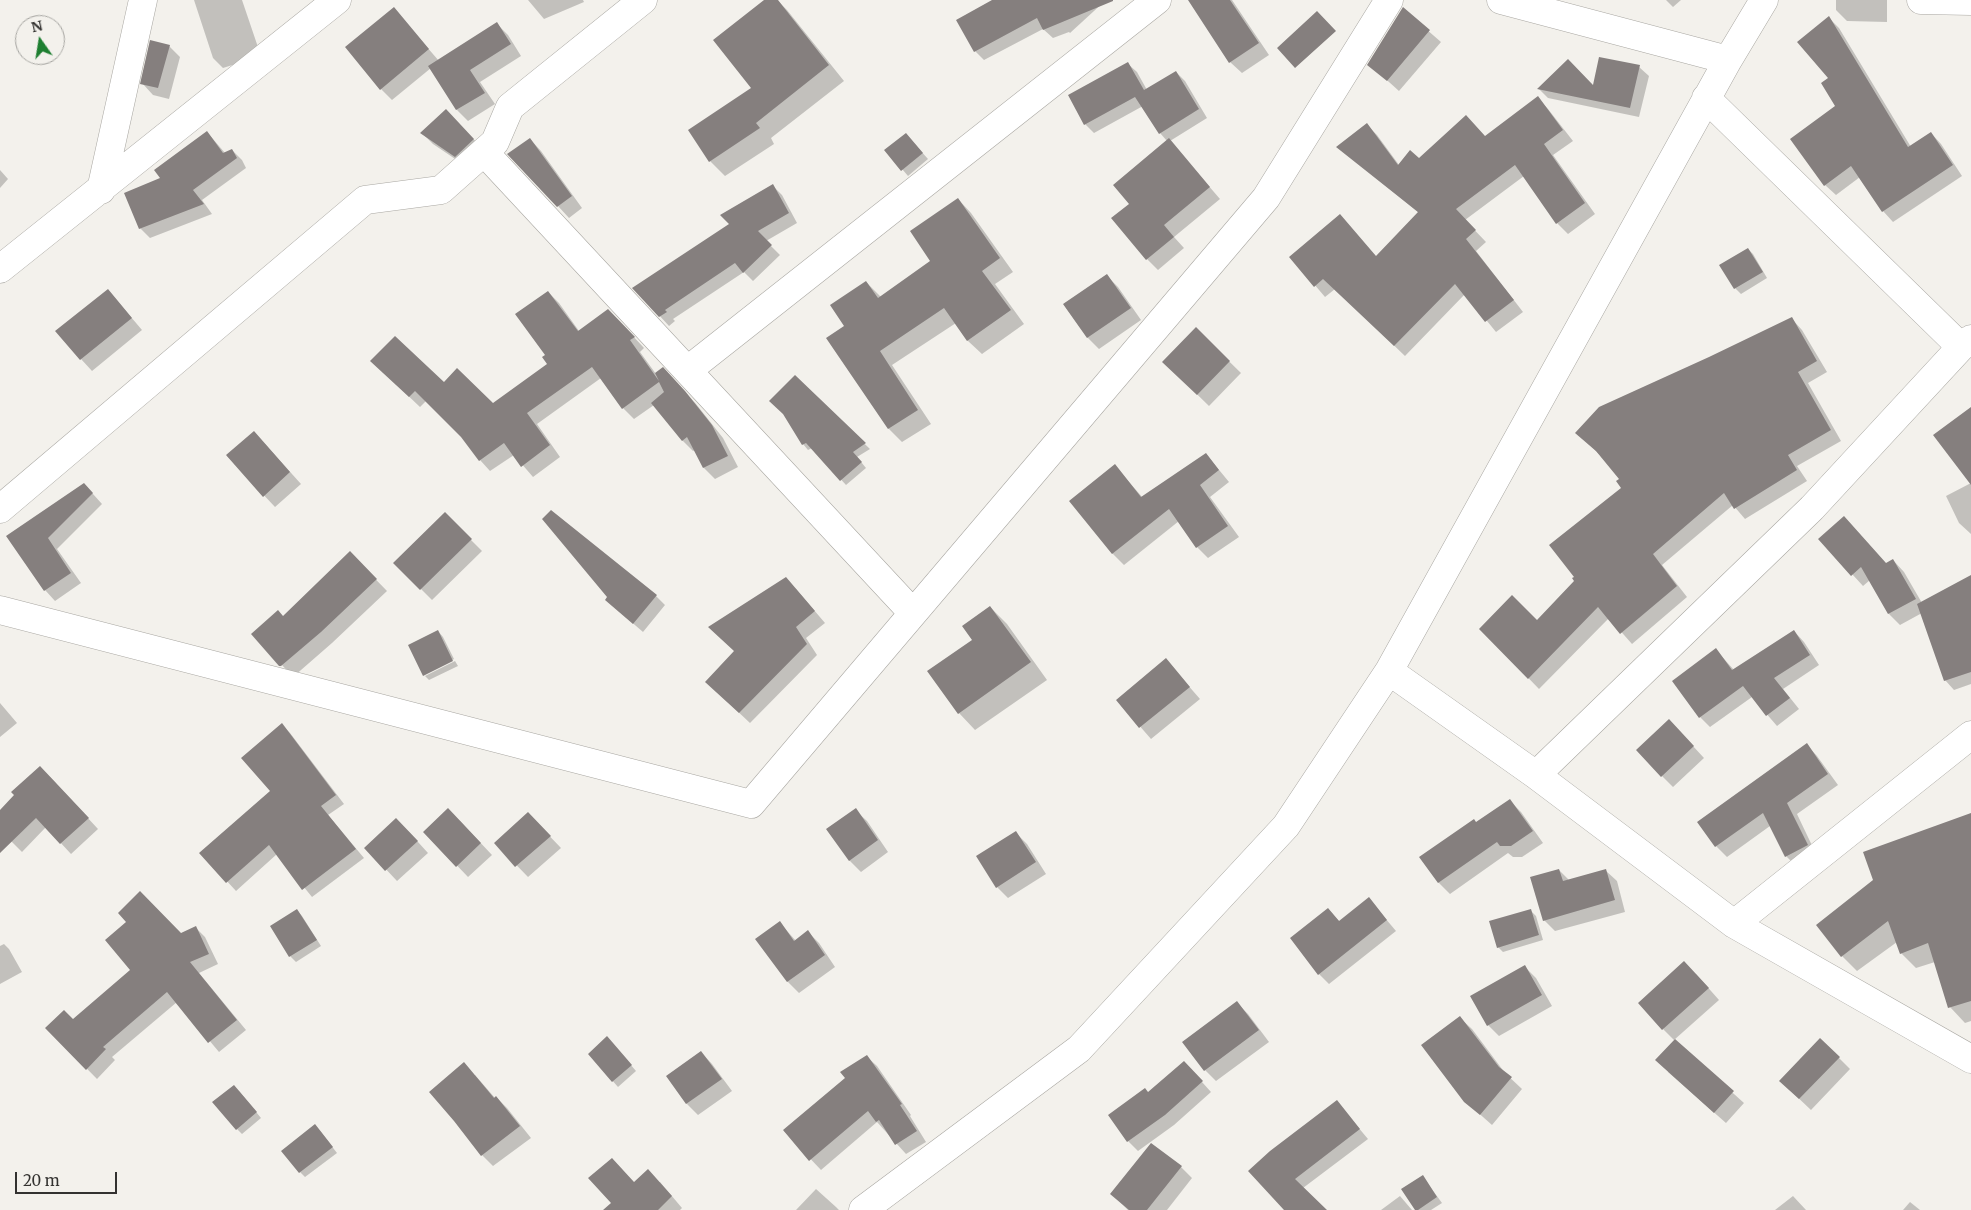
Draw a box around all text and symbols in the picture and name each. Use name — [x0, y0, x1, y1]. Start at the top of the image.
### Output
north arrow — [15, 15, 65, 65]
text: N — [29, 16, 44, 36]
scale bar — [18, 1162, 120, 1194]
text: 20 m — [23, 1171, 60, 1190]

